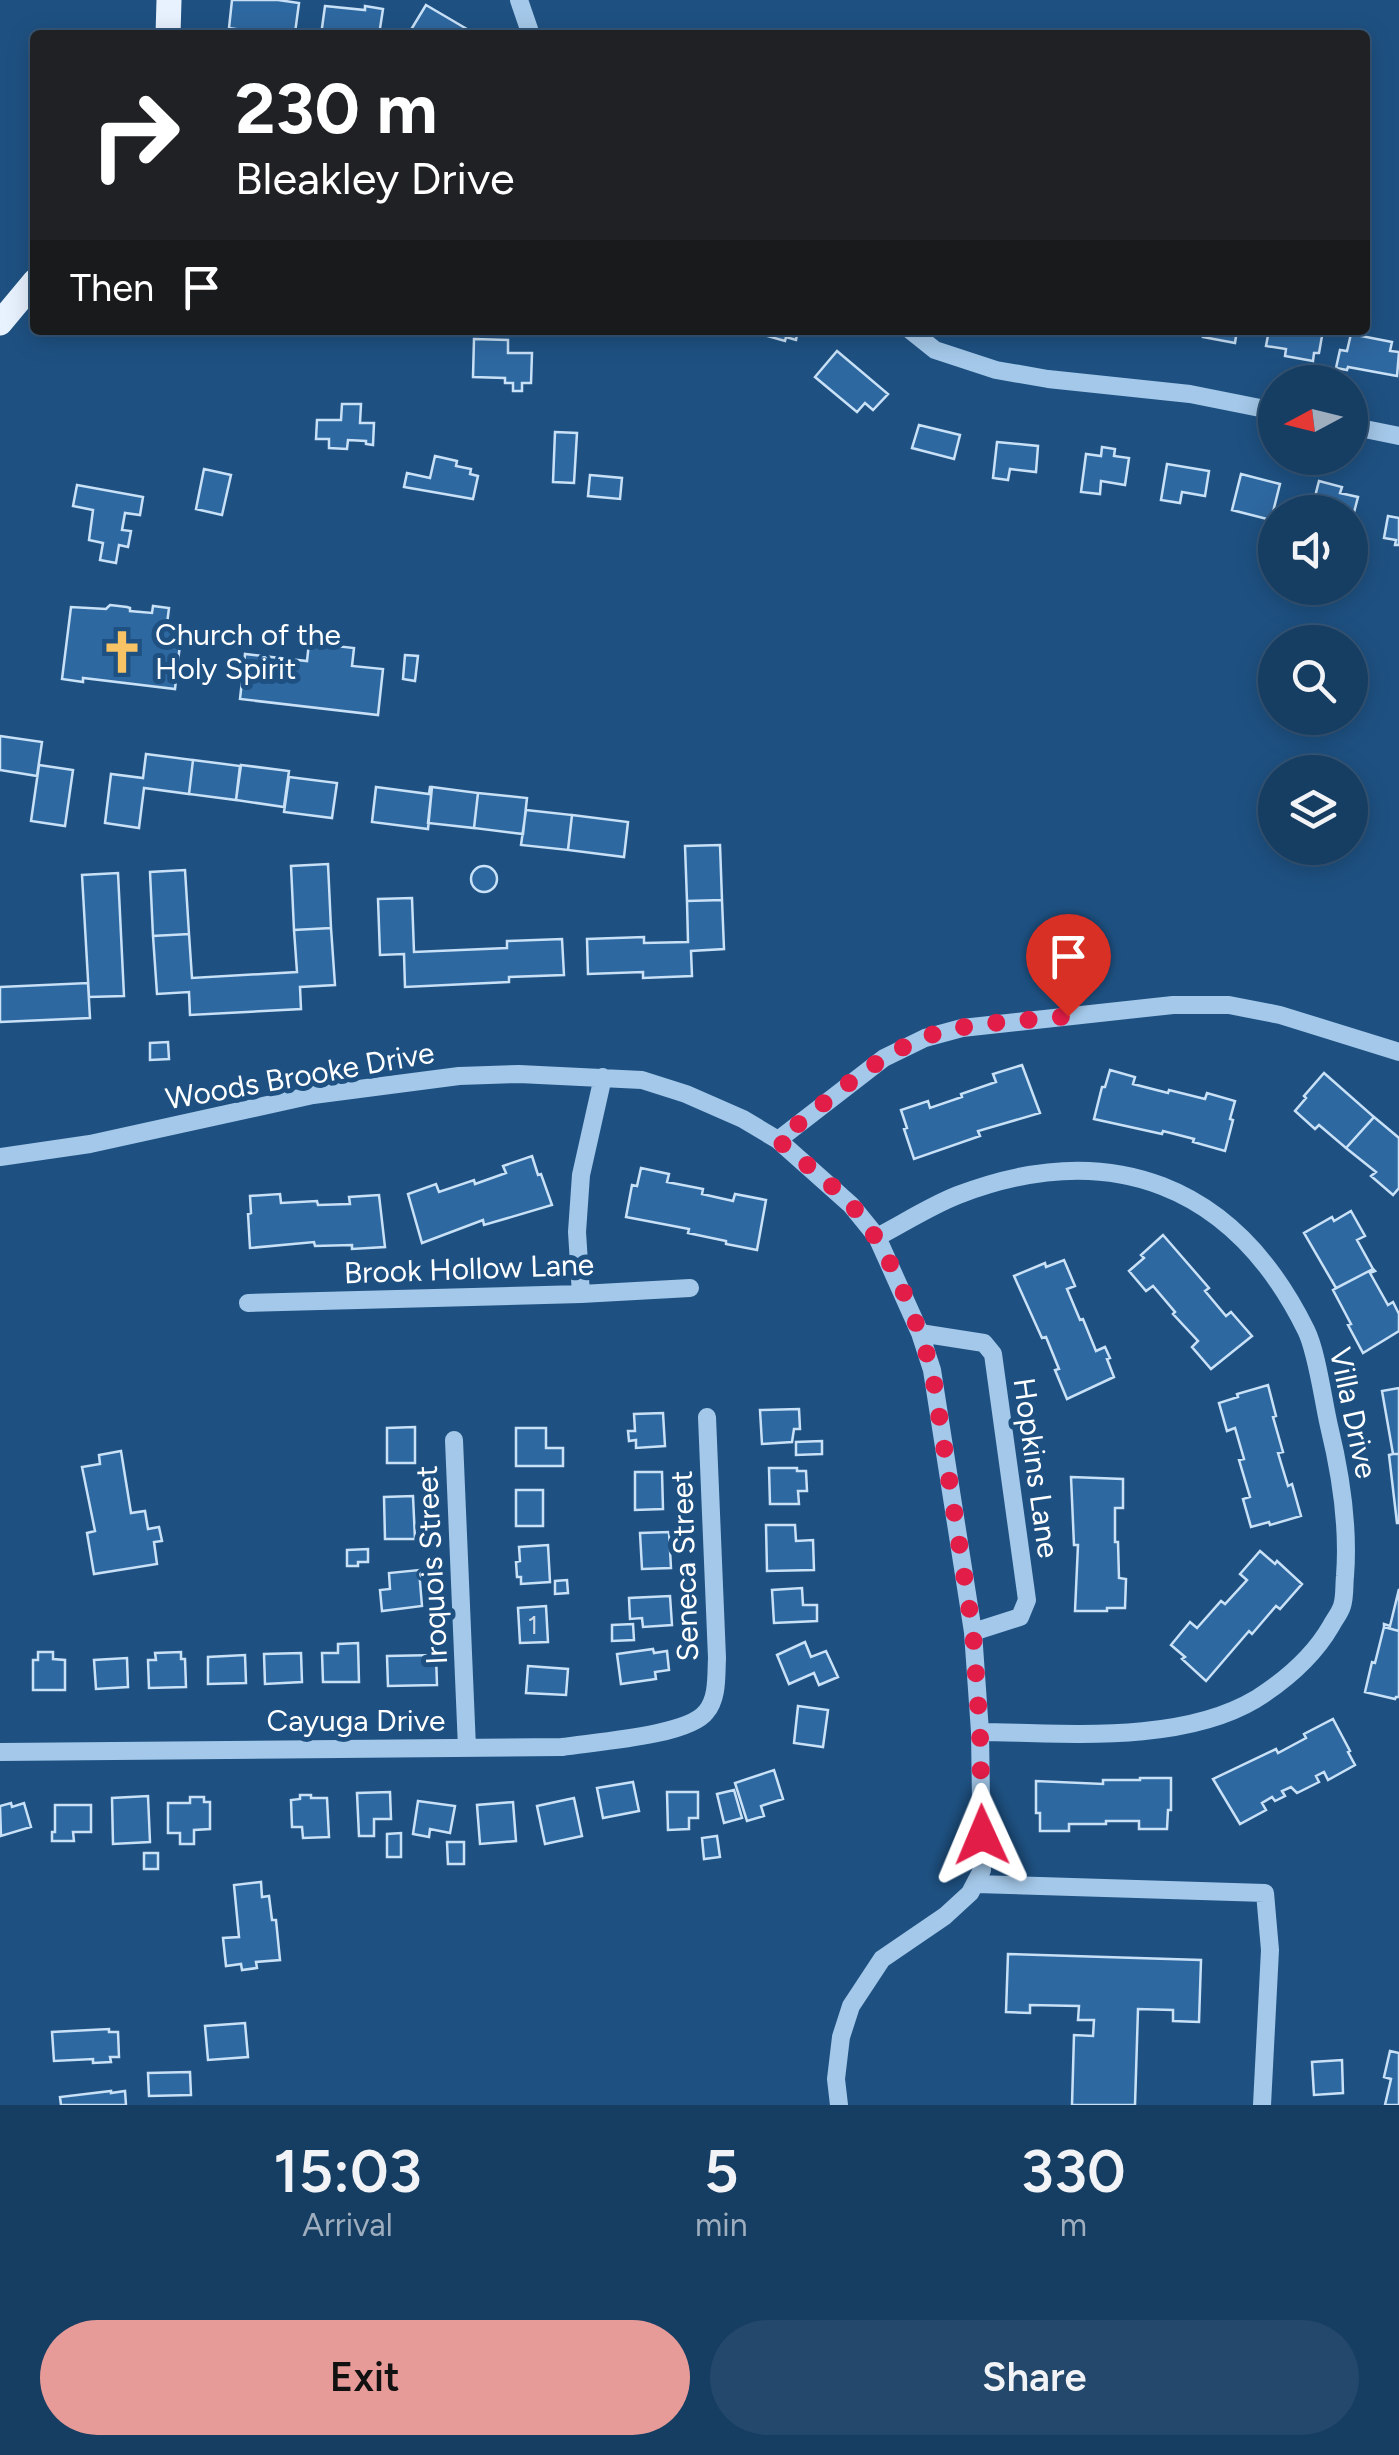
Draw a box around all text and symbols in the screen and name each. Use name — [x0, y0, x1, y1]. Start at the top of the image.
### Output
text: 230 m — [235, 66, 438, 151]
icon: right — [70, 70, 200, 200]
text: Bleakley Drive — [235, 151, 514, 205]
icon: arrive — [174, 260, 229, 315]
text: Then — [70, 265, 154, 311]
north arrow — [1258, 365, 1368, 475]
map controls — [1258, 365, 1368, 865]
button: sound — [1258, 495, 1368, 605]
place label: Church of the Holy Spirit — [155, 616, 341, 687]
button: search — [1258, 625, 1368, 735]
church icon: Church of the Holy Spirit — [98, 628, 146, 676]
button: layers — [1258, 755, 1368, 865]
pin — [1026, 914, 1111, 1017]
icon: arrive — [1041, 929, 1096, 984]
street label: Woods Brooke Drive — [163, 1034, 437, 1117]
street label: Brook Hollow Lane — [343, 1246, 595, 1291]
street label: Villa Drive — [1322, 1344, 1385, 1482]
street label: Hopkins Lane — [1006, 1376, 1067, 1560]
street label: Iroquois Street — [408, 1464, 455, 1666]
street label: Seneca Street — [663, 1470, 706, 1662]
house number: 1 — [528, 1610, 538, 1640]
street label: Cayuga Drive — [267, 1702, 445, 1739]
position arrow — [930, 1783, 1034, 1887]
text: 15:03 — [273, 2135, 422, 2207]
text: 5 — [704, 2135, 739, 2207]
text: 330 — [1021, 2135, 1126, 2207]
text: Arrival — [302, 2206, 393, 2244]
text: min — [695, 2206, 748, 2244]
text: m — [1060, 2206, 1087, 2244]
button: Exit — [40, 2320, 690, 2435]
button: Share — [710, 2320, 1359, 2435]

